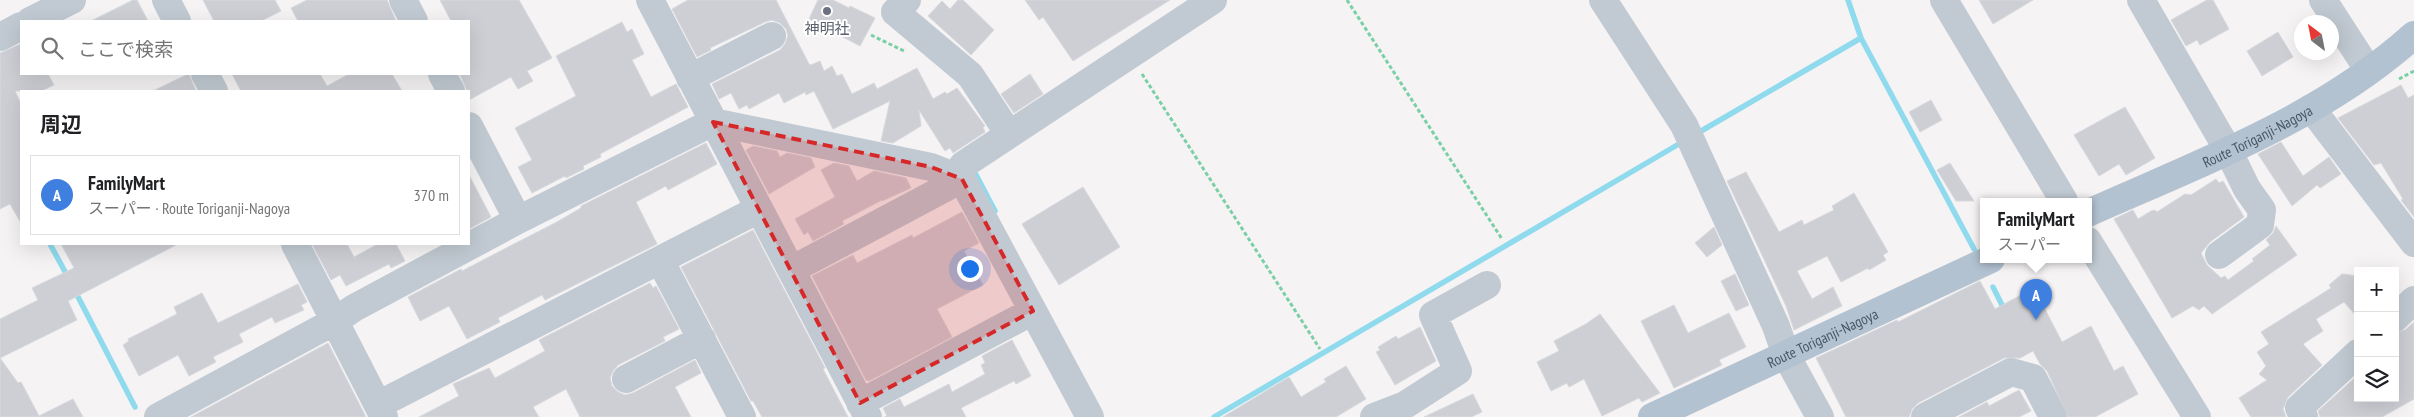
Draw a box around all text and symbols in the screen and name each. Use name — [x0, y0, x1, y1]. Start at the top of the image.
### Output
marker: 神明社 — [821, 5, 833, 17]
north arrow — [2294, 15, 2339, 60]
place label: 神明社 — [804, 19, 850, 38]
search box — [20, 20, 470, 75]
icon: search — [38, 34, 66, 62]
text: ここで検索 — [78, 37, 173, 61]
street label: Route Toriganji-Nagoya — [2199, 100, 2315, 171]
text: 周辺 — [40, 111, 82, 138]
text: FamilyMart — [88, 171, 165, 195]
text: A — [53, 185, 61, 205]
text: 370 m — [414, 185, 449, 205]
text: スーパー · Route Toriganji-Nagoya — [88, 198, 290, 218]
popup — [1980, 198, 2092, 263]
text: FamilyMart — [1998, 207, 2074, 231]
text: スーパー — [1998, 234, 2061, 254]
your location — [957, 256, 983, 282]
map controls — [2354, 267, 2399, 402]
button: + — [2354, 267, 2399, 312]
pin: A — [2020, 279, 2052, 320]
street label: Route Toriganji-Nagoya — [1764, 304, 1881, 372]
button: − — [2354, 312, 2399, 357]
button: layers — [2354, 357, 2399, 402]

